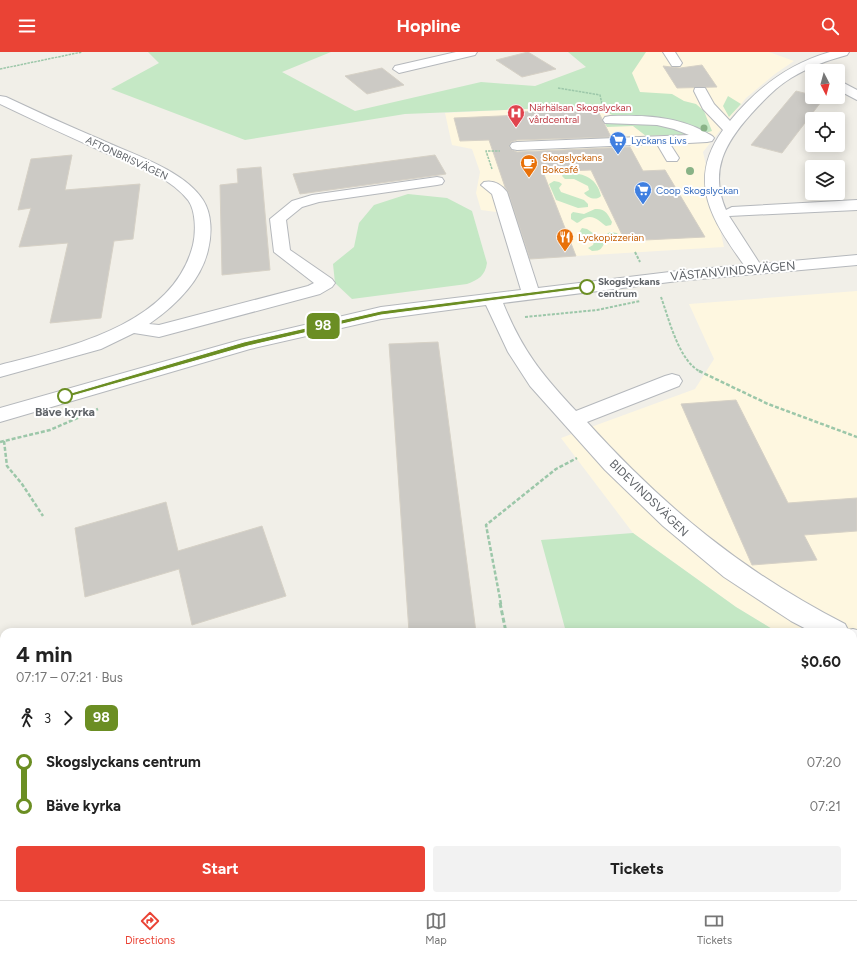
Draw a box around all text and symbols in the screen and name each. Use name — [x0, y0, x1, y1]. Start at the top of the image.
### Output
icon: menu — [16, 15, 38, 37]
text: Hopline — [396, 15, 461, 37]
icon: search — [819, 15, 841, 37]
north arrow — [805, 64, 845, 104]
map controls — [805, 64, 845, 200]
place label: Närhälsan Skogslyckan vårdcentral — [529, 101, 632, 126]
hospital icon: Närhälsan Skogslyckan vårdcentral — [506, 103, 526, 128]
button: locate — [805, 112, 845, 152]
supermarket icon: Lyckans Livs — [608, 130, 628, 155]
street label: AFTONBRISVÄGEN — [84, 133, 170, 183]
place label: Lyckans Livs — [631, 134, 687, 147]
place label: Skogslyckans Bokcafé — [542, 151, 602, 176]
cafe icon: Skogslyckans Bokcafé — [519, 153, 539, 178]
button: layers — [805, 160, 845, 200]
supermarket icon: Coop Skogslyckan — [633, 180, 653, 205]
place label: Coop Skogslyckan — [656, 184, 739, 197]
restaurant icon: Lyckopizzerian — [555, 227, 575, 252]
place label: Lyckopizzerian — [578, 231, 645, 244]
street label: VÄSTANVINDSVÄGEN — [670, 259, 796, 283]
place label: Skogslyckans centrum — [598, 275, 660, 300]
marker: Skogslyckans centrum — [579, 279, 595, 295]
line badge: 98 — [305, 313, 341, 339]
text: 98 — [315, 317, 331, 334]
marker: Bäve kyrka — [57, 388, 73, 404]
place label: Bäve kyrka — [35, 405, 95, 419]
street label: BIDEVINDSVÄGEN — [607, 457, 691, 539]
text: 4 min — [16, 641, 73, 668]
text: $0.60 — [801, 653, 841, 671]
text: 07:17 – 07:21 · Bus — [16, 670, 123, 685]
icon: walk — [16, 707, 38, 729]
icon: forward — [57, 707, 79, 729]
text: 98 — [93, 709, 110, 726]
text: 3 — [44, 711, 51, 726]
text: Skogslyckans centrum — [46, 753, 201, 771]
text: 07:20 — [807, 755, 841, 770]
text: Bäve kyrka — [46, 797, 121, 815]
text: 07:21 — [810, 799, 841, 814]
button: Start — [16, 846, 425, 892]
button: Tickets — [433, 846, 841, 892]
tab: Directions — [125, 910, 175, 947]
tab: Map — [425, 910, 447, 947]
tab: Tickets — [697, 910, 732, 947]

